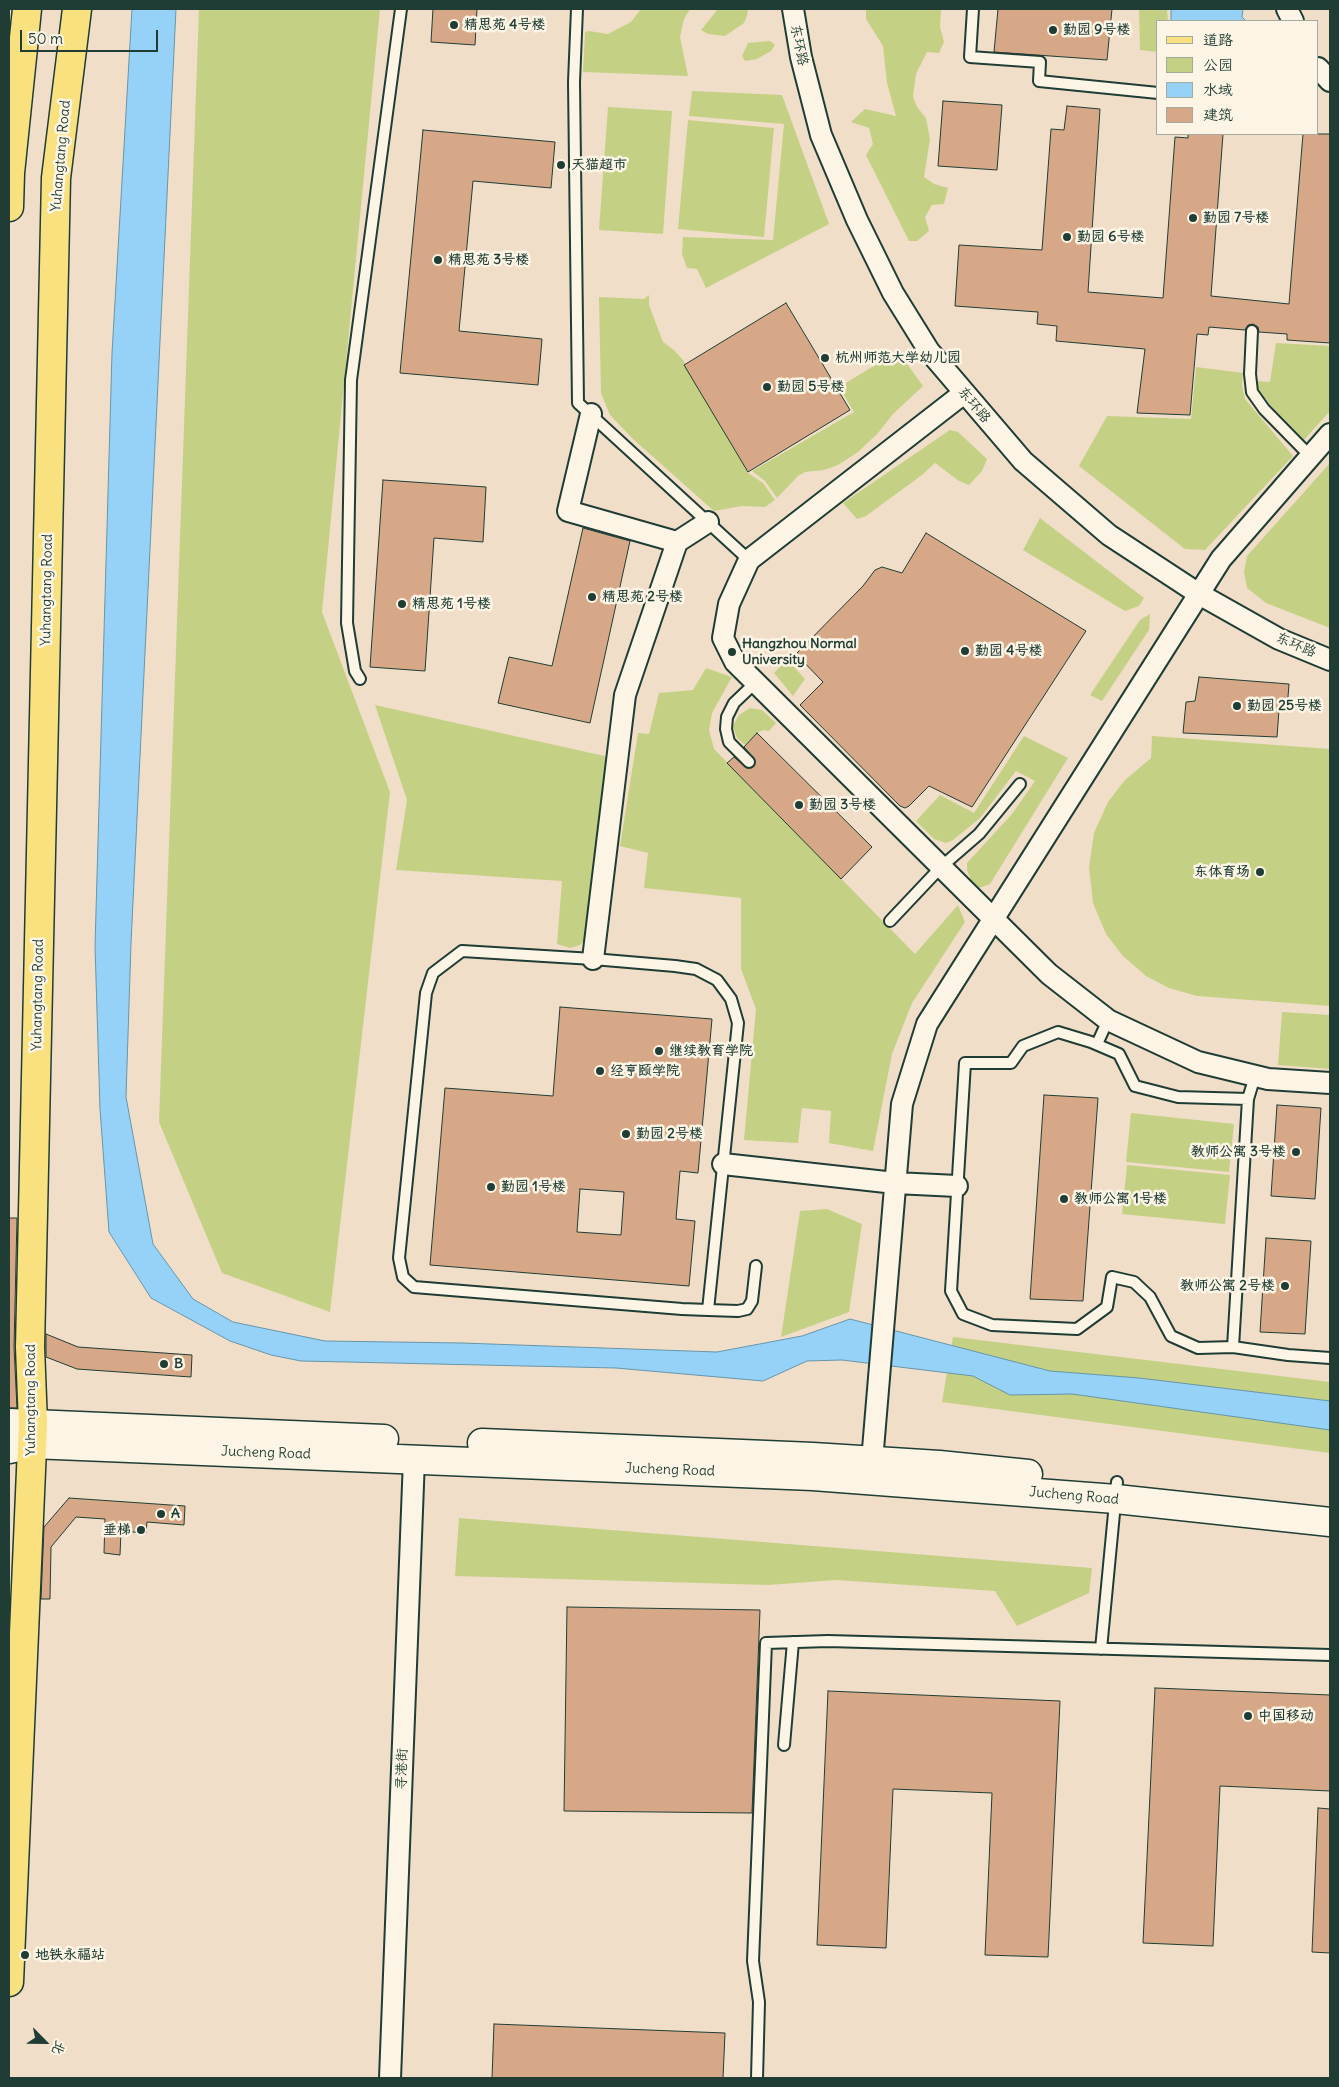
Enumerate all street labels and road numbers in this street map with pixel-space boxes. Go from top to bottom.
street label: 东环路 [787,23,811,67]
street label: Yuhangtang Road [48,100,74,212]
street label: 东环路 [954,384,994,426]
street label: Yuhangtang Road [38,534,56,646]
street label: 东环路 [1273,629,1319,661]
street label: Yuhangtang Road [29,939,47,1051]
street label: Yuhangtang Road [23,1344,39,1456]
street label: Jucheng Road [221,1443,311,1463]
street label: Jucheng Road [625,1460,715,1480]
street label: Jucheng Road [1028,1484,1120,1508]
street label: 寻港街 [393,1748,411,1790]

